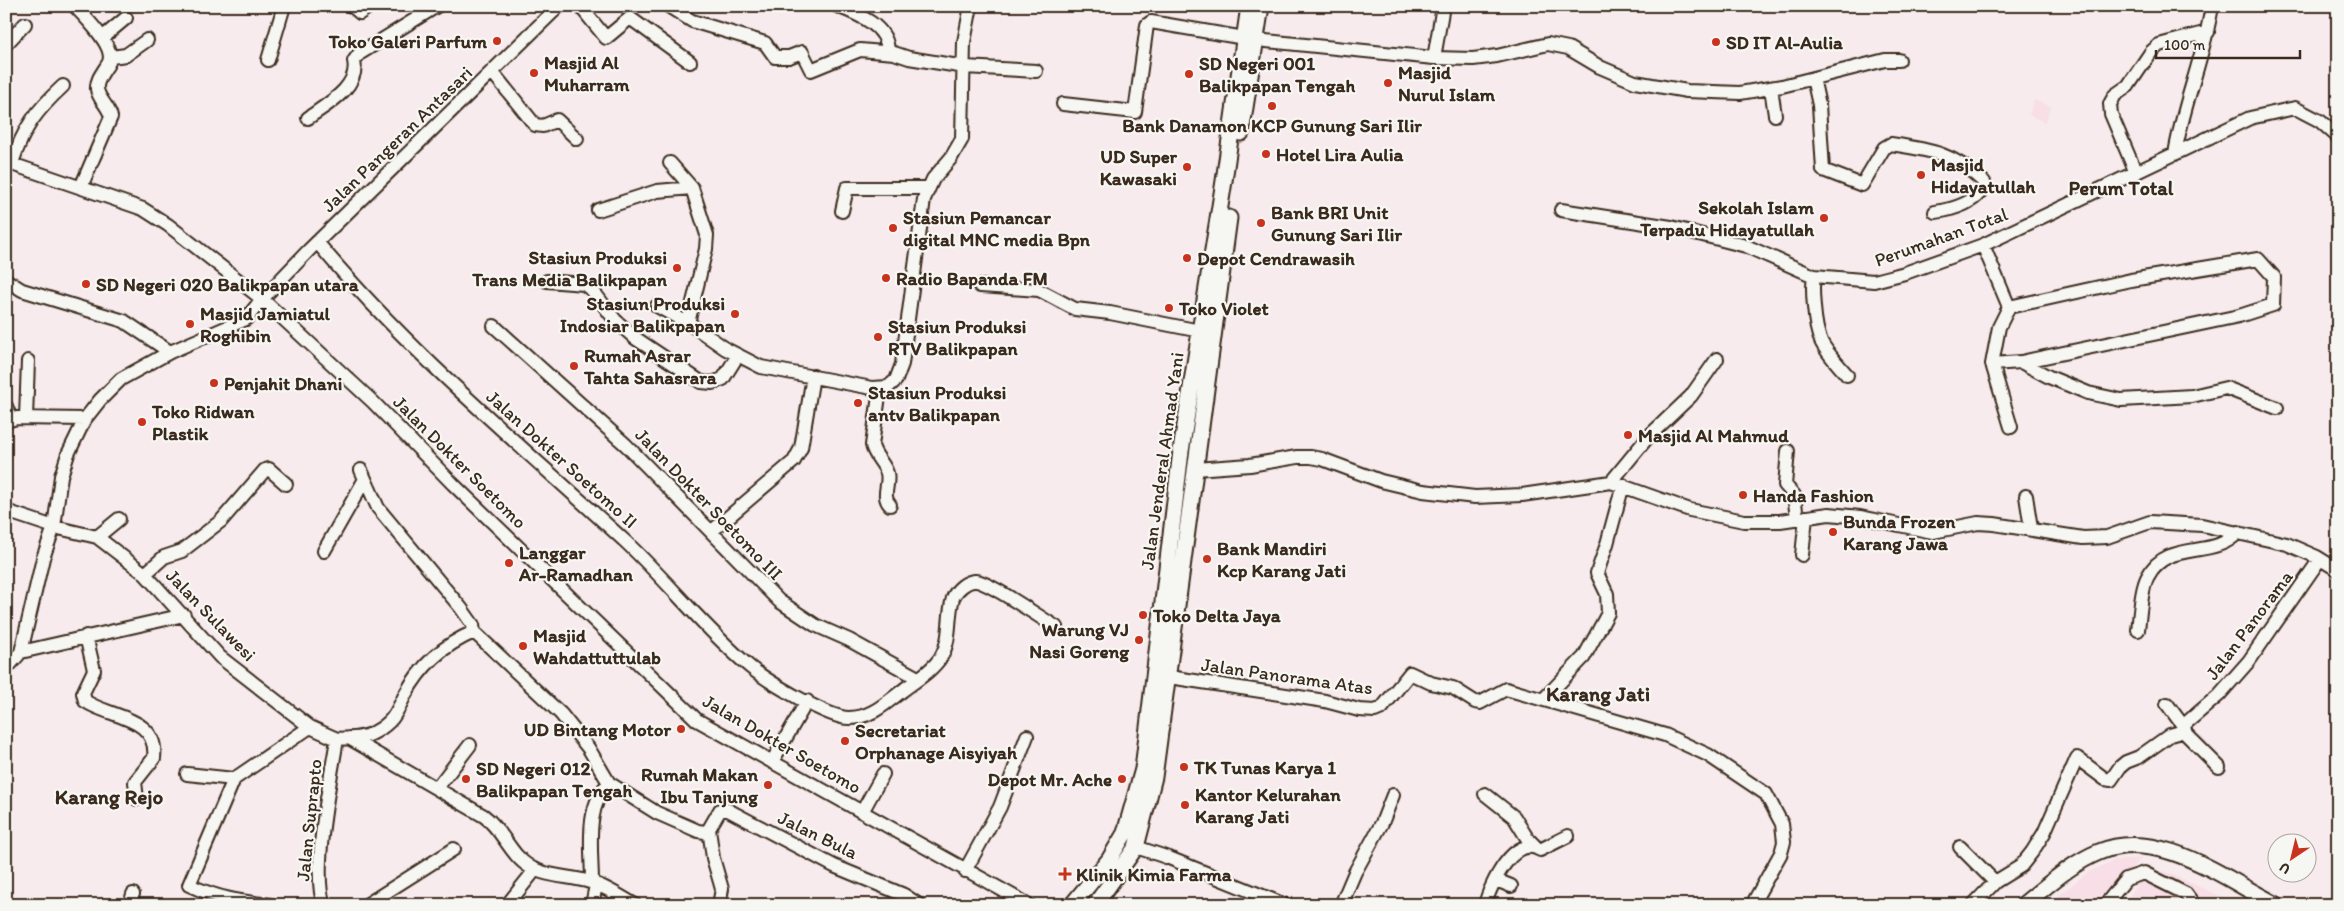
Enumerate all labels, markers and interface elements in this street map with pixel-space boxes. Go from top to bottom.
scale bar [2156,28,2300,60]
place label: Toko Galeri Parfum [328,30,487,53]
place label: SD IT Al-Aulia [1726,31,1843,54]
marker: Toko Galeri Parfum [491,35,503,47]
marker: SD IT Al-Aulia [1710,36,1722,48]
text: 100 m [2164,36,2206,54]
place label: Masjid Al Muharram [544,51,630,96]
place label: SD Negeri 001 Balikpapan Tengah [1199,52,1355,97]
street label: Jalan Pangeran Antasari [317,61,477,217]
place label: Masjid Nurul Islam [1398,61,1496,106]
marker: Masjid Al Muharram [528,67,540,79]
marker: SD Negeri 001 Balikpapan Tengah [1183,68,1195,80]
marker: Masjid Nurul Islam [1382,77,1394,89]
marker: Bank Danamon KCP Gunung Sari Ilir [1266,100,1278,112]
place label: Bank Danamon KCP Gunung Sari Ilir [1122,114,1422,137]
place label: Hotel Lira Aulia [1276,143,1404,166]
place label: UD Super Kawasaki [1100,145,1178,190]
marker: Hotel Lira Aulia [1260,148,1272,160]
place label: Masjid Hidayatullah [1931,153,2036,198]
marker: UD Super Kawasaki [1181,161,1193,173]
marker: Masjid Hidayatullah [1915,169,1927,181]
district label: Perum Total [2069,176,2174,200]
place label: Sekolah Islam Terpadu Hidayatullah [1639,196,1815,241]
place label: Bank BRI Unit Gunung Sari Ilir [1271,201,1402,246]
street label: Perumahan Total [1871,202,2011,272]
place label: Stasiun Pemancar digital MNC media Bpn [903,206,1091,251]
marker: Sekolah Islam Terpadu Hidayatullah [1818,212,1830,224]
marker: Bank BRI Unit Gunung Sari Ilir [1255,217,1267,229]
marker: Stasiun Pemancar digital MNC media Bpn [887,222,899,234]
place label: Stasiun Produksi Trans Media Balikpapan [471,246,667,291]
place label: Depot Cendrawasih [1197,247,1355,270]
marker: Depot Cendrawasih [1181,252,1193,264]
marker: Stasiun Produksi Trans Media Balikpapan [671,262,683,274]
place label: Radio Bapanda FM [896,267,1048,290]
marker: Radio Bapanda FM [880,272,892,284]
place label: SD Negeri 020 Balikpapan utara [96,273,360,296]
marker: SD Negeri 020 Balikpapan utara [80,278,92,290]
place label: Stasiun Produksi Indosiar Balikpapan [560,292,725,337]
place label: Toko Violet [1178,297,1269,320]
place label: Masjid Jamiatul Roghibin [200,302,330,347]
marker: Toko Violet [1163,302,1175,314]
marker: Stasiun Produksi Indosiar Balikpapan [729,308,741,320]
place label: Stasiun Produksi RTV Balikpapan [888,315,1026,360]
marker: Masjid Jamiatul Roghibin [184,318,196,330]
marker: Stasiun Produksi RTV Balikpapan [872,331,884,343]
place label: Rumah Asrar Tahta Sahasrara [583,344,717,389]
street label: Jalan Jenderal Ahmad Yani [1135,351,1189,571]
marker: Rumah Asrar Tahta Sahasrara [568,360,580,372]
place label: Penjahit Dhani [224,372,342,395]
marker: Penjahit Dhani [208,377,220,389]
place label: Stasiun Produksi antv Balikpapan [868,381,1006,426]
street label: Jalan Dokter Soetomo II [482,385,642,533]
street label: Jalan Dokter Soetomo [389,391,531,533]
marker: Stasiun Produksi antv Balikpapan [852,397,864,409]
place label: Toko Ridwan Plastik [151,400,255,445]
marker: Toko Ridwan Plastik [136,416,148,428]
street label: Jalan Dokter Soetomo III [630,423,788,585]
place label: Masjid Al Mahmud [1638,424,1789,447]
marker: Masjid Al Mahmud [1622,429,1634,441]
place label: Handa Fashion [1753,484,1875,507]
marker: Handa Fashion [1737,489,1749,501]
place label: Bunda Frozen Karang Jawa [1843,510,1956,555]
marker: Bunda Frozen Karang Jawa [1827,526,1839,538]
place label: Bank Mandiri Kcp Karang Jati [1217,537,1346,582]
place label: Langgar Ar-Ramadhan [518,541,634,586]
marker: Bank Mandiri Kcp Karang Jati [1201,553,1213,565]
marker: Langgar Ar-Ramadhan [503,557,515,569]
street label: Jalan Sulawesi [161,564,261,666]
street label: Jalan Panorama [2200,566,2298,684]
place label: Toko Delta Jaya [1152,604,1281,627]
marker: Toko Delta Jaya [1137,609,1149,621]
place label: Warung VJ Nasi Goreng [1029,618,1130,663]
place label: Masjid Wahdattuttulab [533,624,661,669]
marker: Warung VJ Nasi Goreng [1133,634,1145,646]
marker: Masjid Wahdattuttulab [517,640,529,652]
street label: Jalan Panorama Atas [1200,653,1374,699]
district label: Karang Jati [1546,681,1650,707]
street label: Jalan Dokter Soetomo [699,689,865,799]
place label: UD Bintang Motor [524,718,671,741]
place label: Secretariat Orphanage Aisyiyah [855,719,1018,764]
marker: UD Bintang Motor [675,723,687,735]
marker: Secretariat Orphanage Aisyiyah [839,735,851,747]
place label: TK Tunas Karya 1 [1193,756,1336,779]
place label: SD Negeri 012 Balikpapan Tengah [476,757,632,802]
street label: Jalan Suprapto [291,758,327,882]
marker: TK Tunas Karya 1 [1178,761,1190,773]
place label: Rumah Makan Ibu Tanjung [641,763,758,808]
place label: Depot Mr. Ache [988,768,1112,791]
marker: SD Negeri 012 Balikpapan Tengah [460,773,472,785]
marker: Depot Mr. Ache [1116,773,1128,785]
marker: Rumah Makan Ibu Tanjung [762,779,774,791]
place label: Kantor Kelurahan Karang Jati [1195,783,1341,828]
district label: Karang Rejo [55,784,163,810]
marker: Kantor Kelurahan Karang Jati [1179,799,1191,811]
street label: Jalan Bula [774,806,862,864]
north arrow [2266,834,2316,884]
text: U [2276,859,2294,878]
place label: Klinik Kimia Farma [1076,863,1233,886]
marker: Klinik Kimia Farma [1058,867,1072,881]

